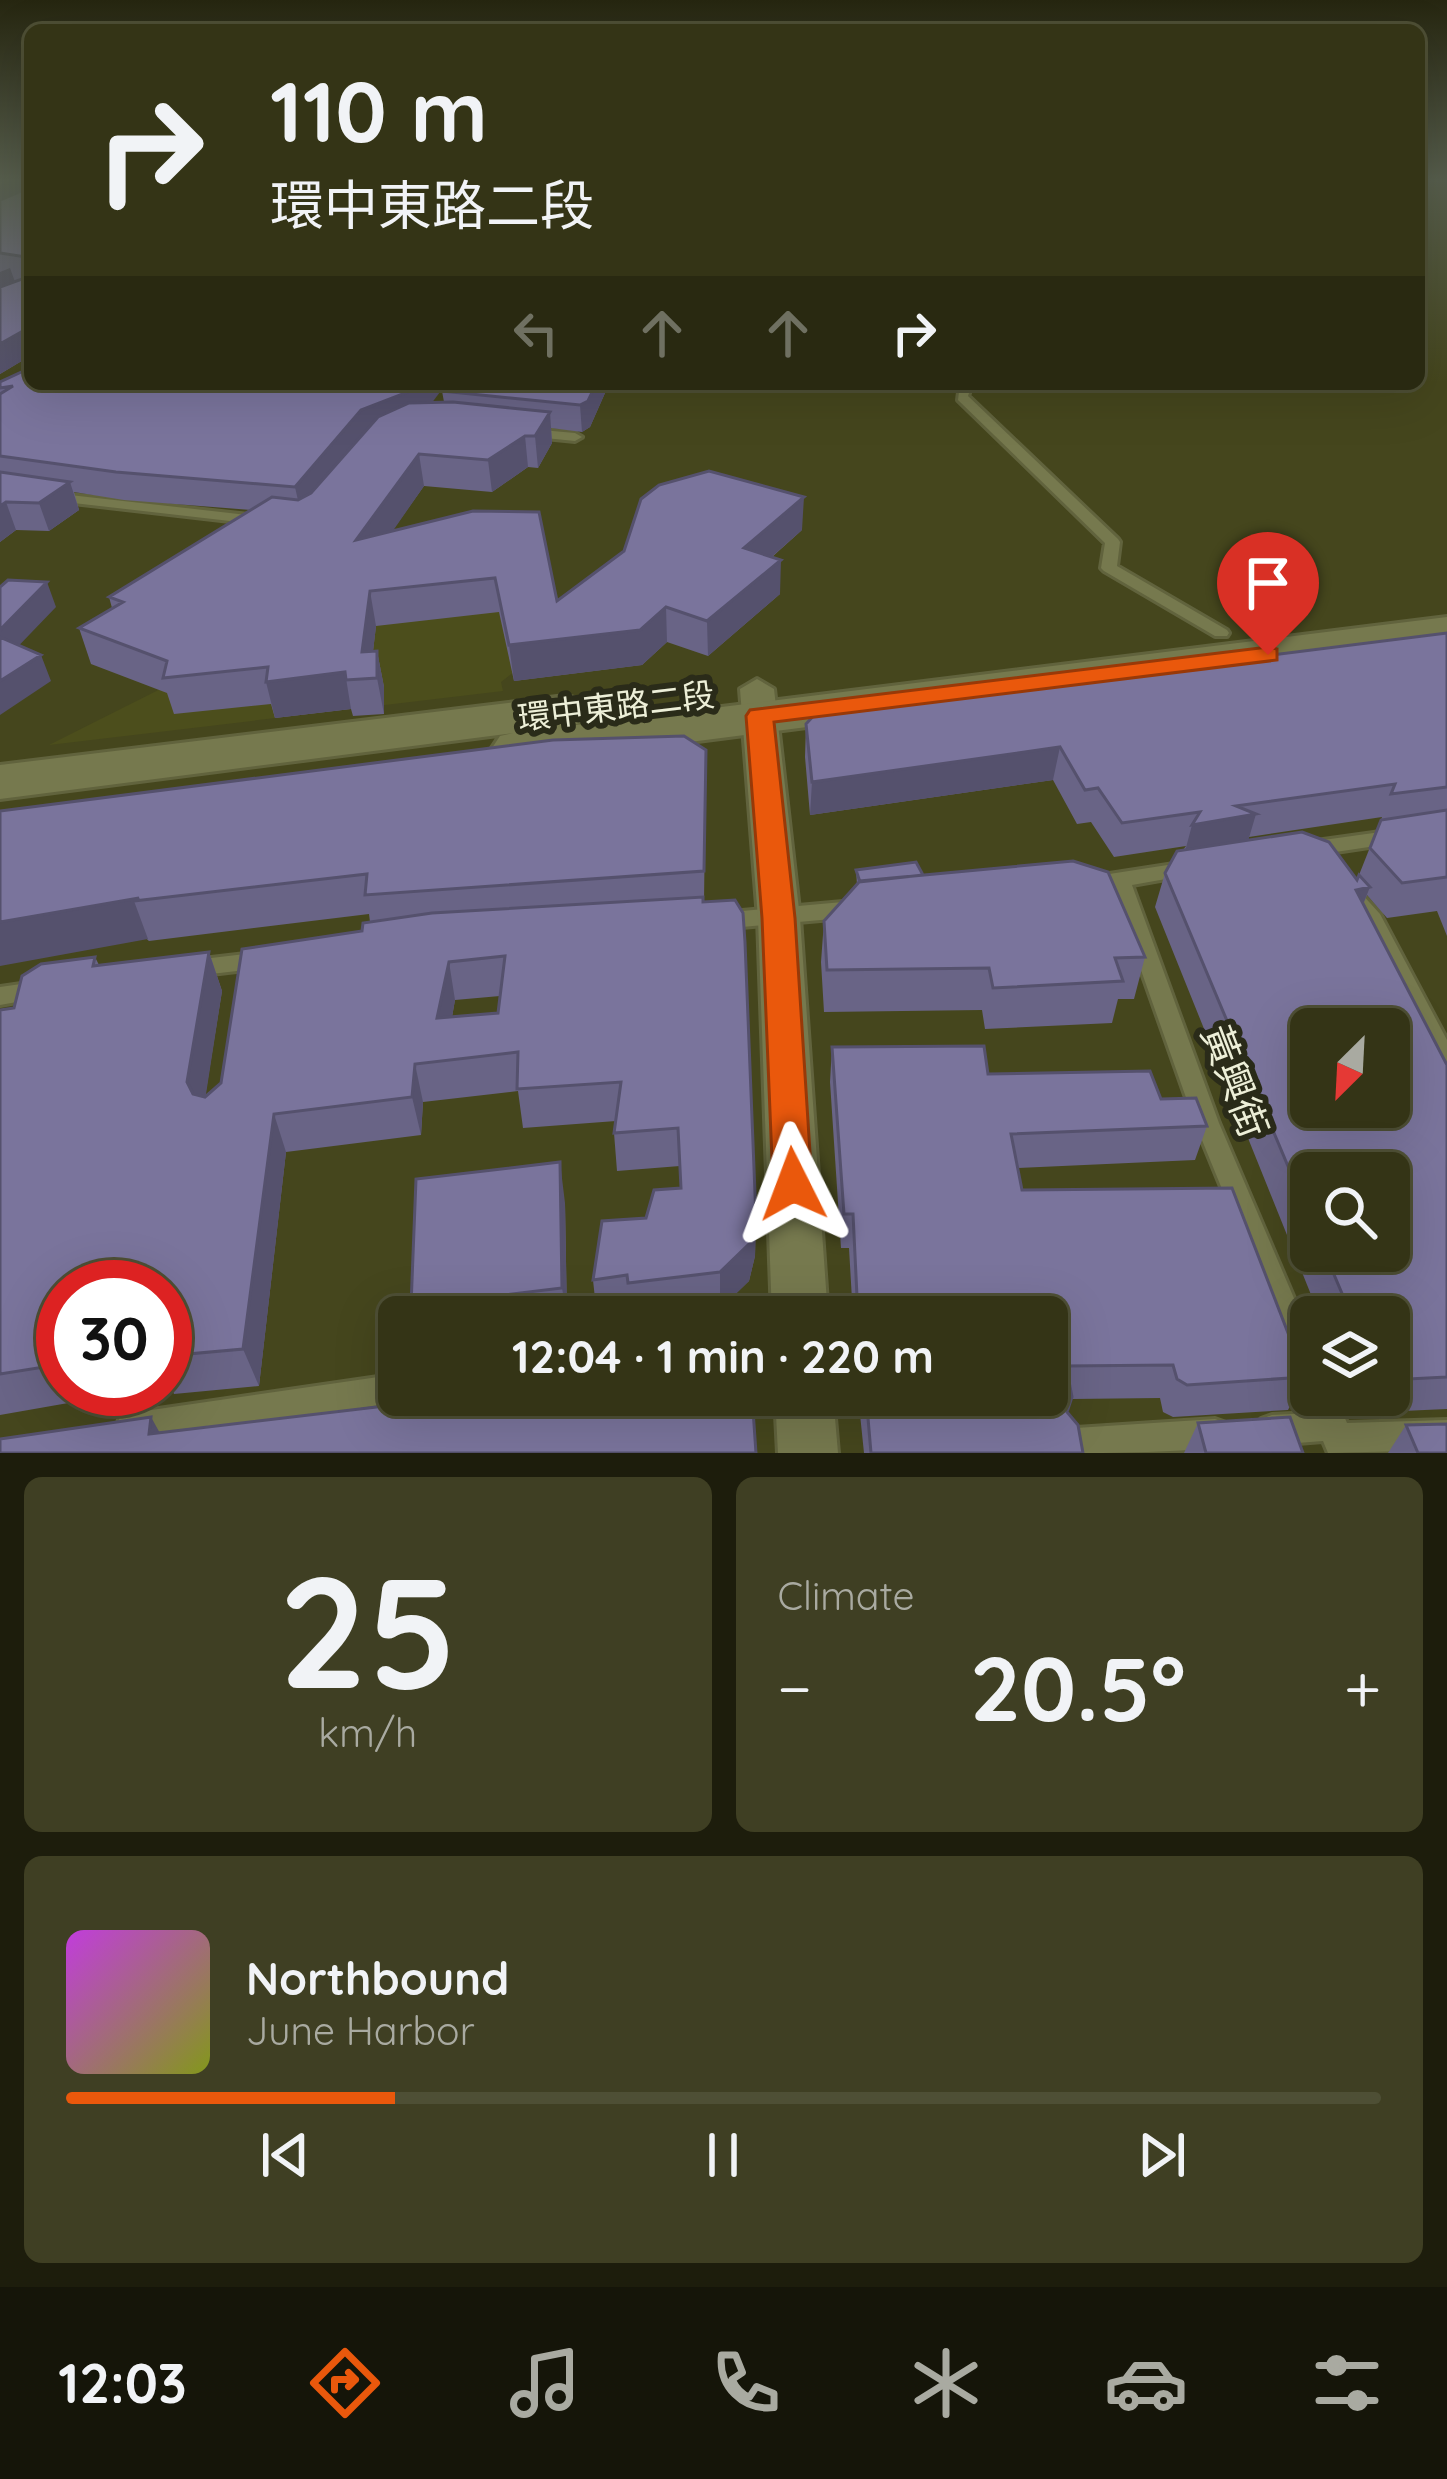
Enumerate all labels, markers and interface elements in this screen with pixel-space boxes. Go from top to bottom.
text: 110 m [270,58,488,163]
icon: right [72,72,228,228]
text: 環中東路二段 [270,171,594,239]
icon: left [503,300,569,366]
icon: ahead [629,300,695,366]
icon: ahead [755,300,821,366]
icon: right [881,300,947,366]
pin [1217,532,1319,655]
icon: arrive [1235,550,1301,616]
street label: 環中東路二段 [515,673,717,738]
north arrow [1290,1008,1410,1128]
map controls [1290,1008,1410,1416]
street label: 黃興街 [1192,1017,1279,1144]
position arrow [730,1121,856,1247]
button: search [1290,1152,1410,1272]
speed limit sign: 30 [36,1260,192,1416]
button: layers [1290,1296,1410,1416]
text: 12:04 · 1 min · 220 m [512,1328,934,1384]
text: 25 [278,1532,457,1727]
text: Climate [778,1571,915,1620]
text: 20.5° [970,1631,1186,1744]
text: − [778,1646,812,1729]
text: + [1344,1646,1381,1729]
text: km/h [318,1708,417,1757]
text: Northbound [246,1950,509,2006]
text: June Harbor [246,2006,475,2055]
icon: previous [252,2122,318,2188]
icon: pause [690,2122,756,2188]
icon: next [1129,2122,1195,2188]
icon: directions [303,2341,387,2425]
icon: music [503,2341,587,2425]
icon: phone [704,2341,788,2425]
icon: climate [904,2341,988,2425]
icon: car [1104,2341,1188,2425]
icon: filters [1305,2341,1389,2425]
text: 12:03 [58,2349,187,2417]

